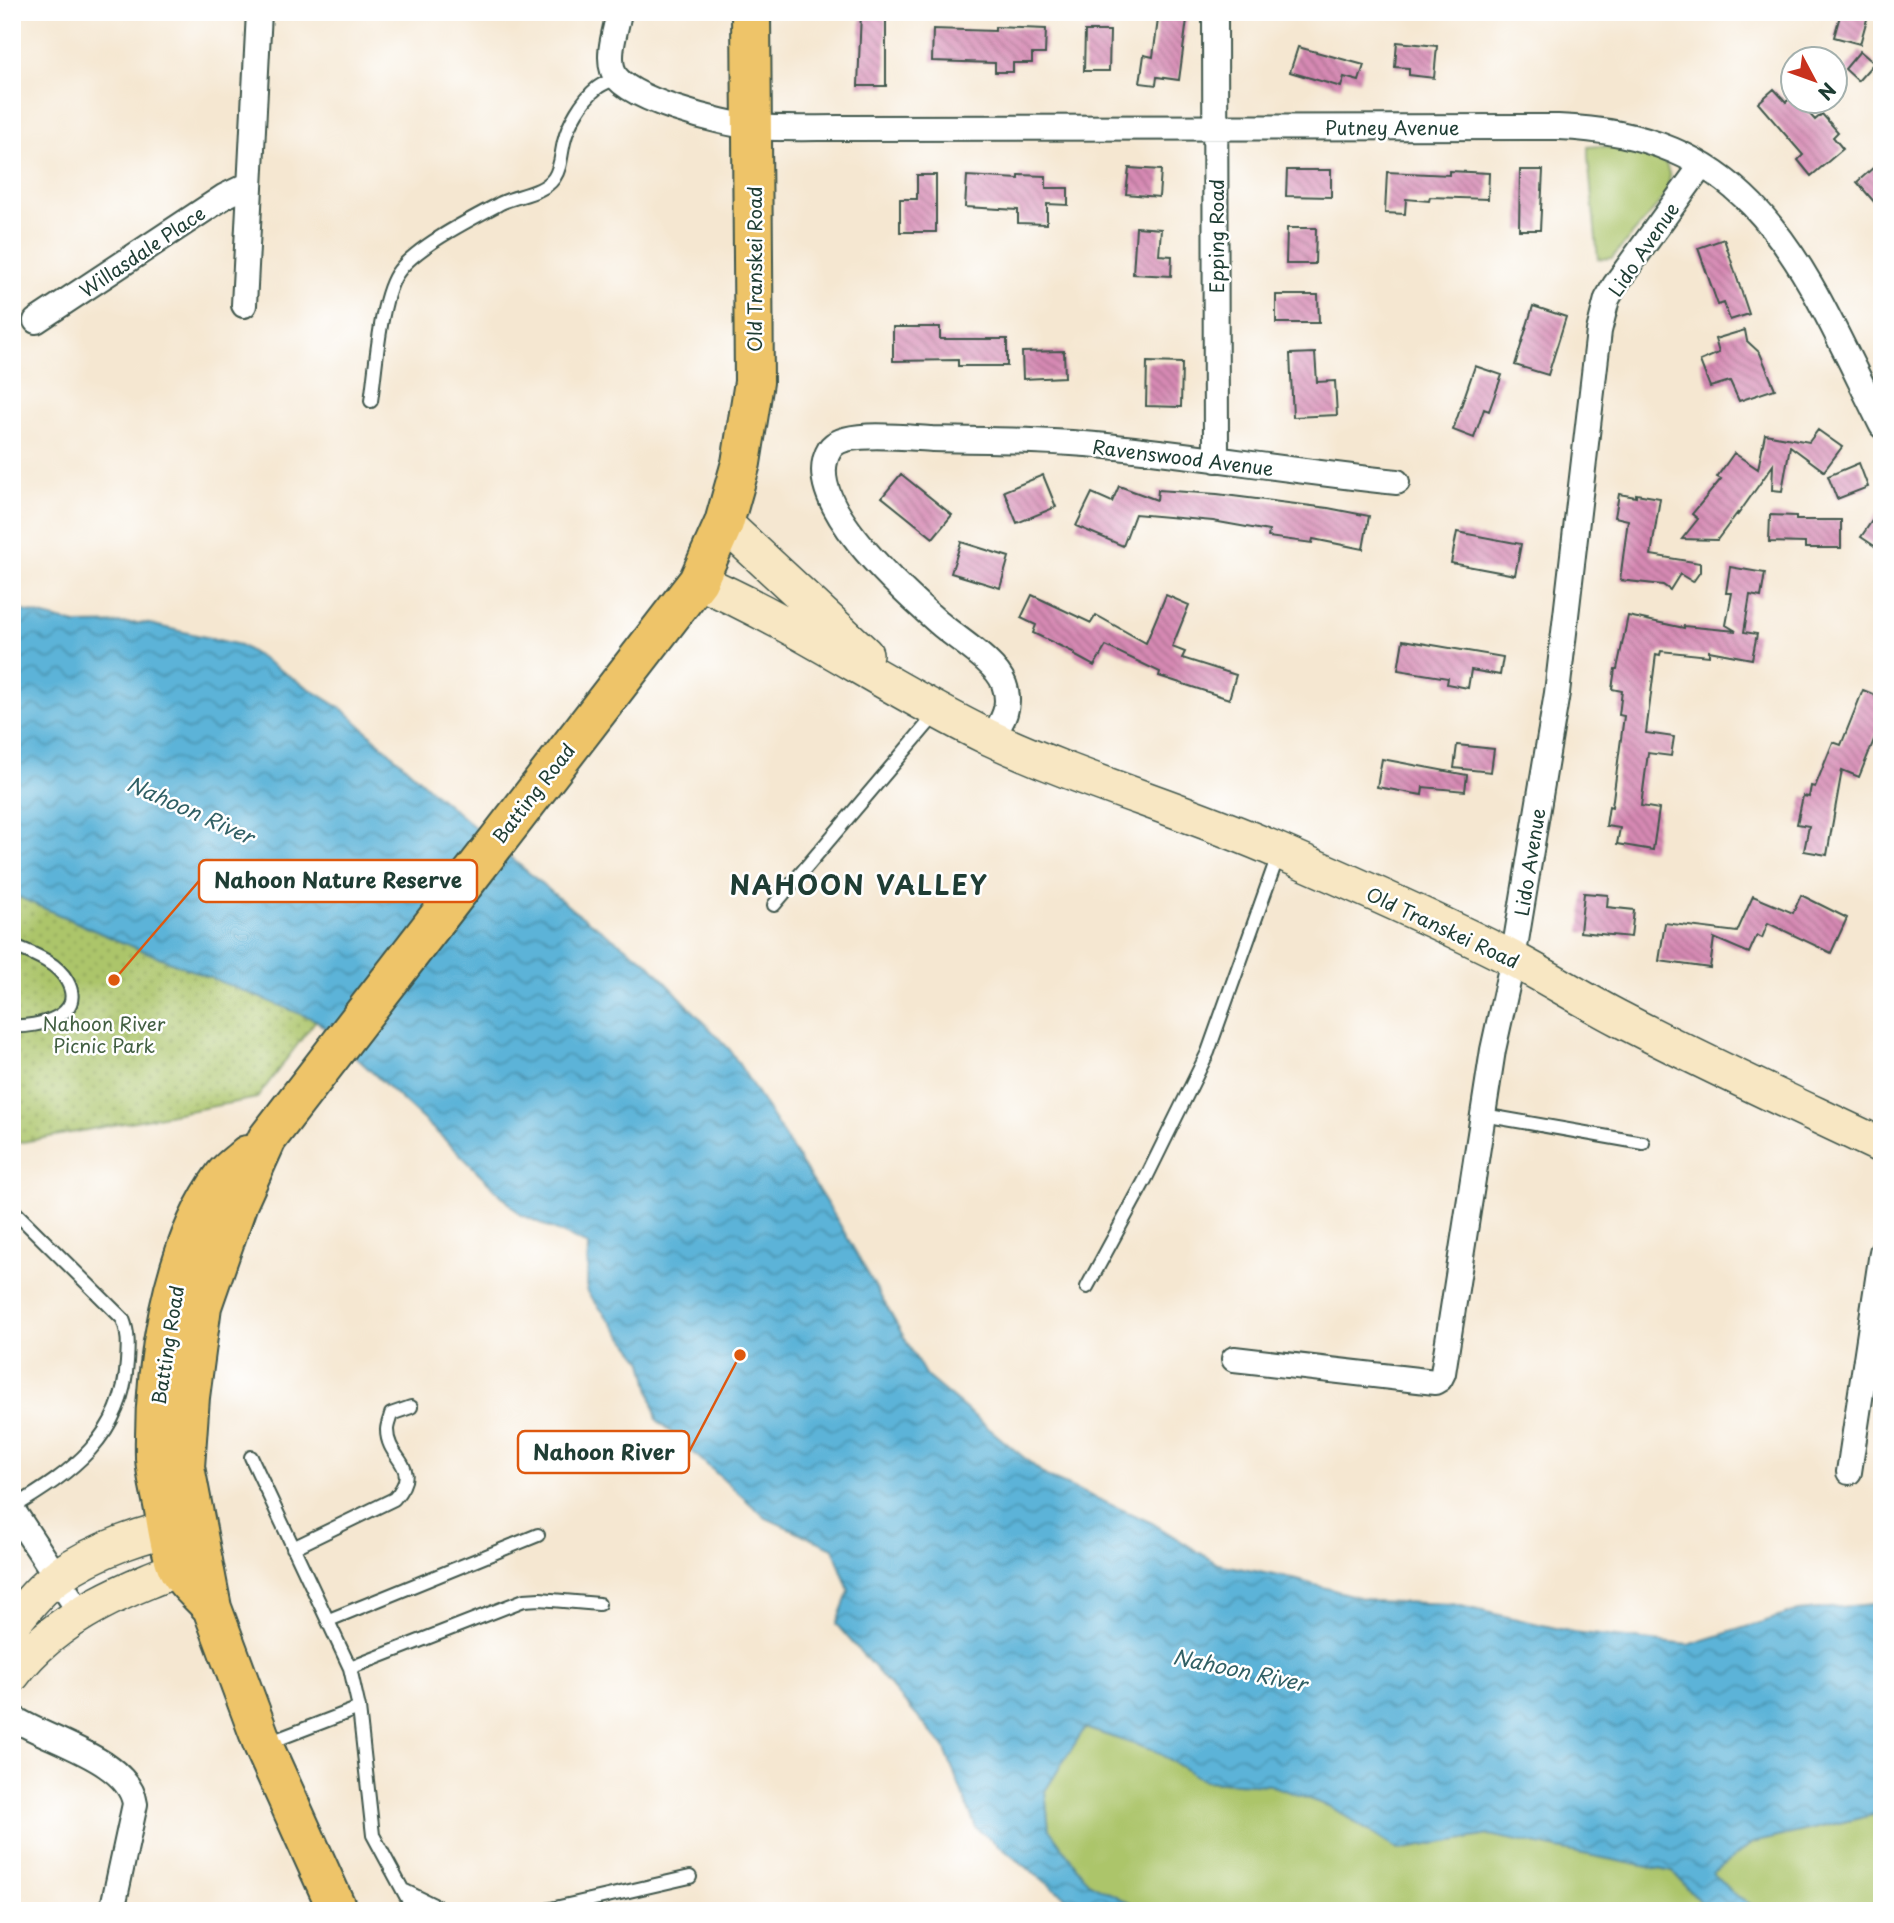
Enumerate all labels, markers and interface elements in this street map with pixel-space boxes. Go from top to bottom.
north arrow [1778,46,1848,116]
text: N [1812,77,1843,107]
street label: Putney Avenue [1325,113,1459,141]
street label: Epping Road [1202,179,1230,293]
street label: Old Transkei Road [740,186,768,352]
street label: Lido Avenue [1601,196,1685,302]
street label: Willasdale Place [74,199,210,303]
street label: Ravenswood Avenue [1091,432,1275,482]
street label: Batting Road [485,737,581,849]
water label: Nahoon River [122,767,262,852]
street label: Lido Avenue [1507,806,1551,918]
callout: Nahoon Nature Reserve [199,860,477,902]
text: Nahoon Nature Reserve [214,863,462,895]
district label: NAHOON VALLEY [729,865,989,904]
street label: Old Transkei Road [1362,879,1524,975]
park label: Nahoon River Picnic Park [43,1009,166,1059]
street label: Batting Road [144,1283,190,1407]
callout: Nahoon River [518,1431,689,1473]
text: Nahoon River [533,1435,675,1467]
water label: Nahoon River [1170,1639,1312,1699]

